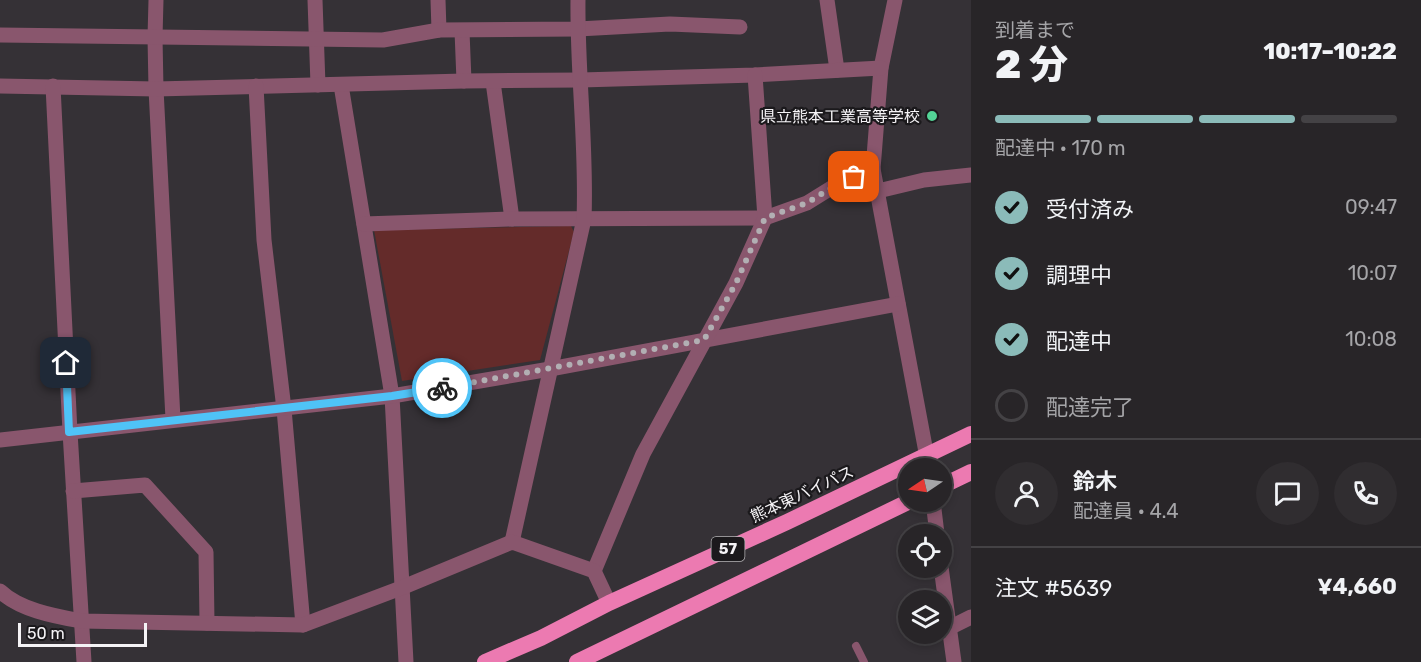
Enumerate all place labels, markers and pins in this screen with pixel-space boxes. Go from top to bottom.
place label: 県立熊本工業高等学校 [760,107,920,126]
marker: 県立熊本工業高等学校 [925,109,939,123]
pin [828,151,879,202]
pin [40,337,91,388]

